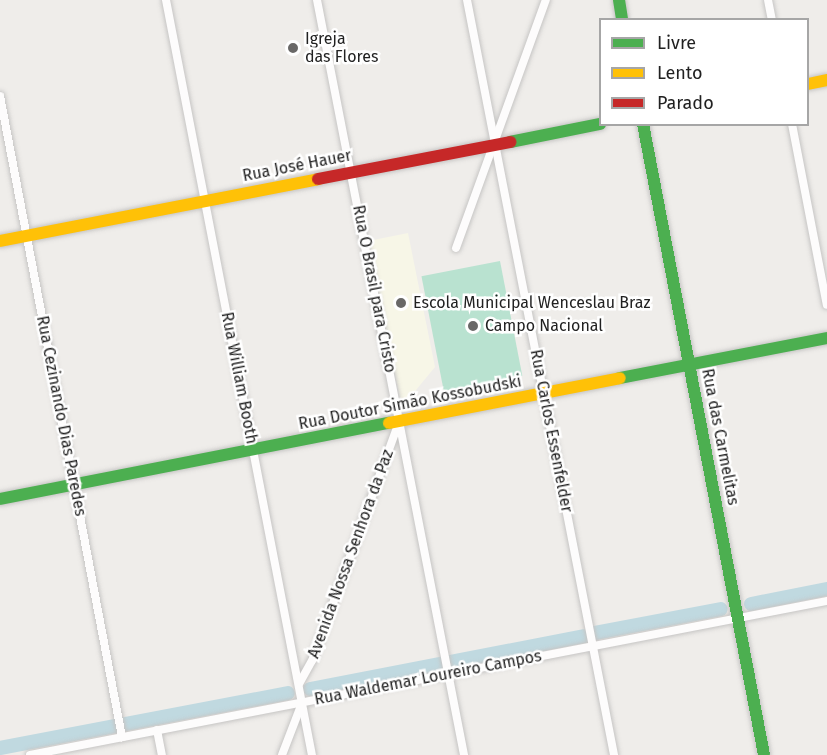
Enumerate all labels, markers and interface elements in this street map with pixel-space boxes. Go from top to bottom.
legend [599,18,809,126]
place label: Igreja das Flores [305,29,378,67]
text: Livre [657,32,696,54]
marker: Igreja das Flores [286,41,300,55]
text: Lento [657,62,703,84]
text: Parado [657,92,714,114]
street label: Rua José Hauer [241,146,353,186]
street label: Rua O Brasil para Cristo [348,204,400,374]
place label: Escola Municipal Wenceslau Braz [413,293,650,313]
marker: Escola Municipal Wenceslau Braz [394,296,408,310]
street label: Rua William Booth [217,311,261,445]
street label: Rua Cezinando Dias Paredes [32,314,90,518]
place label: Campo Nacional [485,316,603,336]
marker: Campo Nacional [466,319,480,333]
street label: Rua Carlos Essenfelder [526,348,576,514]
street label: Rua das Carmelitas [697,367,743,507]
street label: Rua Doutor Simão Kossobudski [297,372,523,434]
street label: Avenida Nossa Senhora da Paz [304,447,398,661]
street label: Rua Waldemar Loureiro Campos [313,647,543,709]

